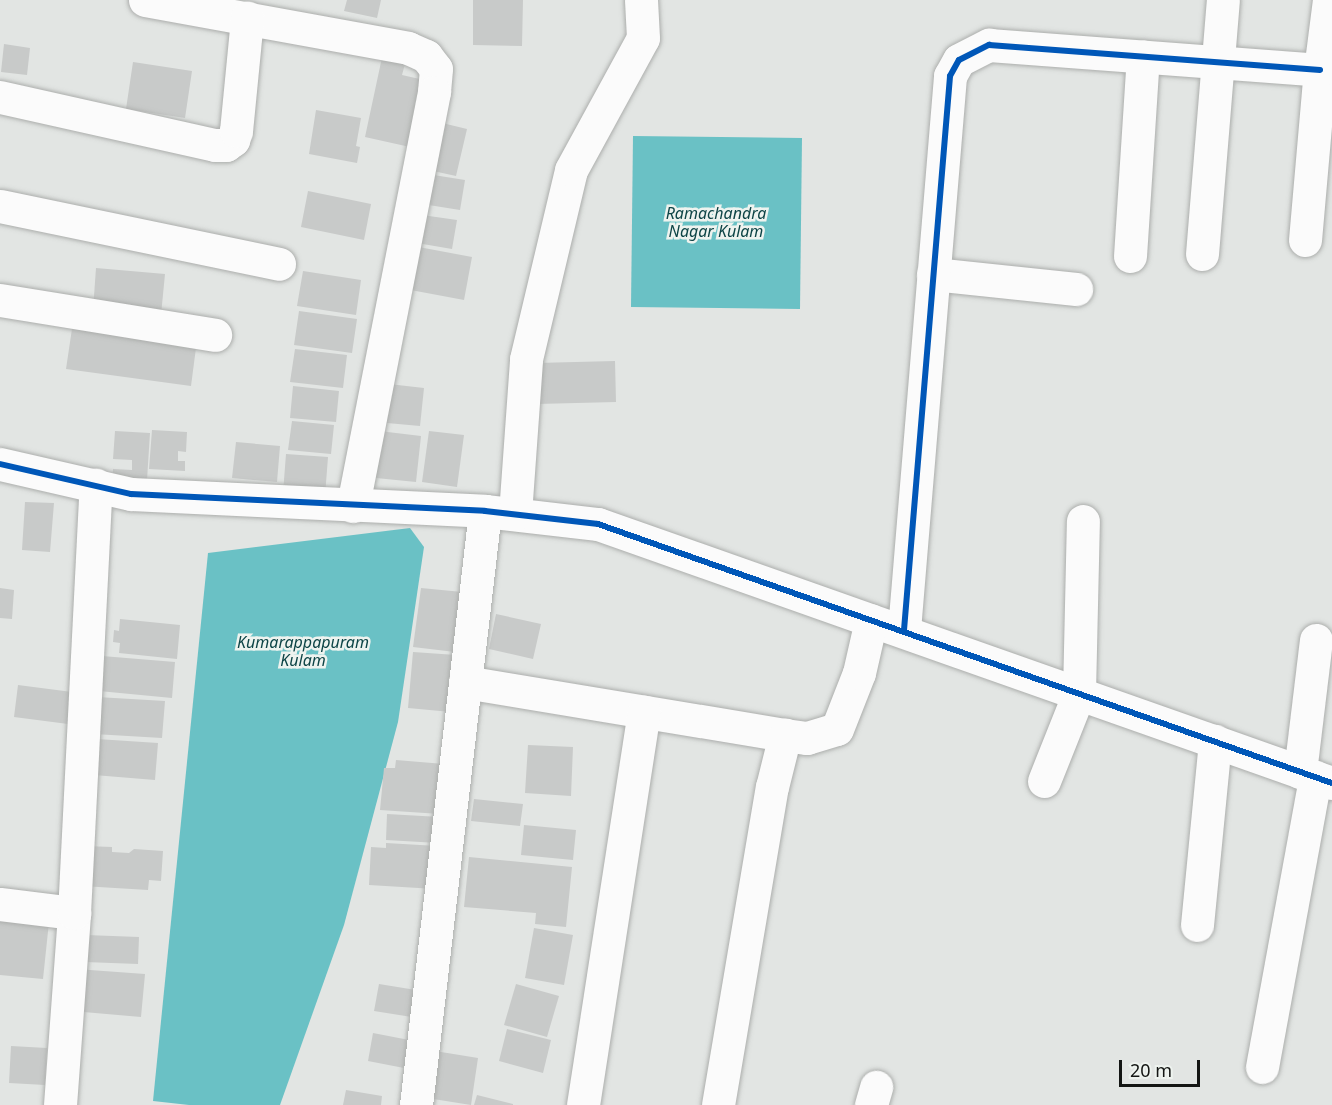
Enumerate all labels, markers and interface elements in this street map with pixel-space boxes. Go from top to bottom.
water label: Ramachandra Nagar Kulam [666,203,766,241]
water label: Kumarappapuram Kulam [237,632,369,670]
scale bar [1122,1048,1203,1086]
text: 20 m [1130,1058,1172,1082]

